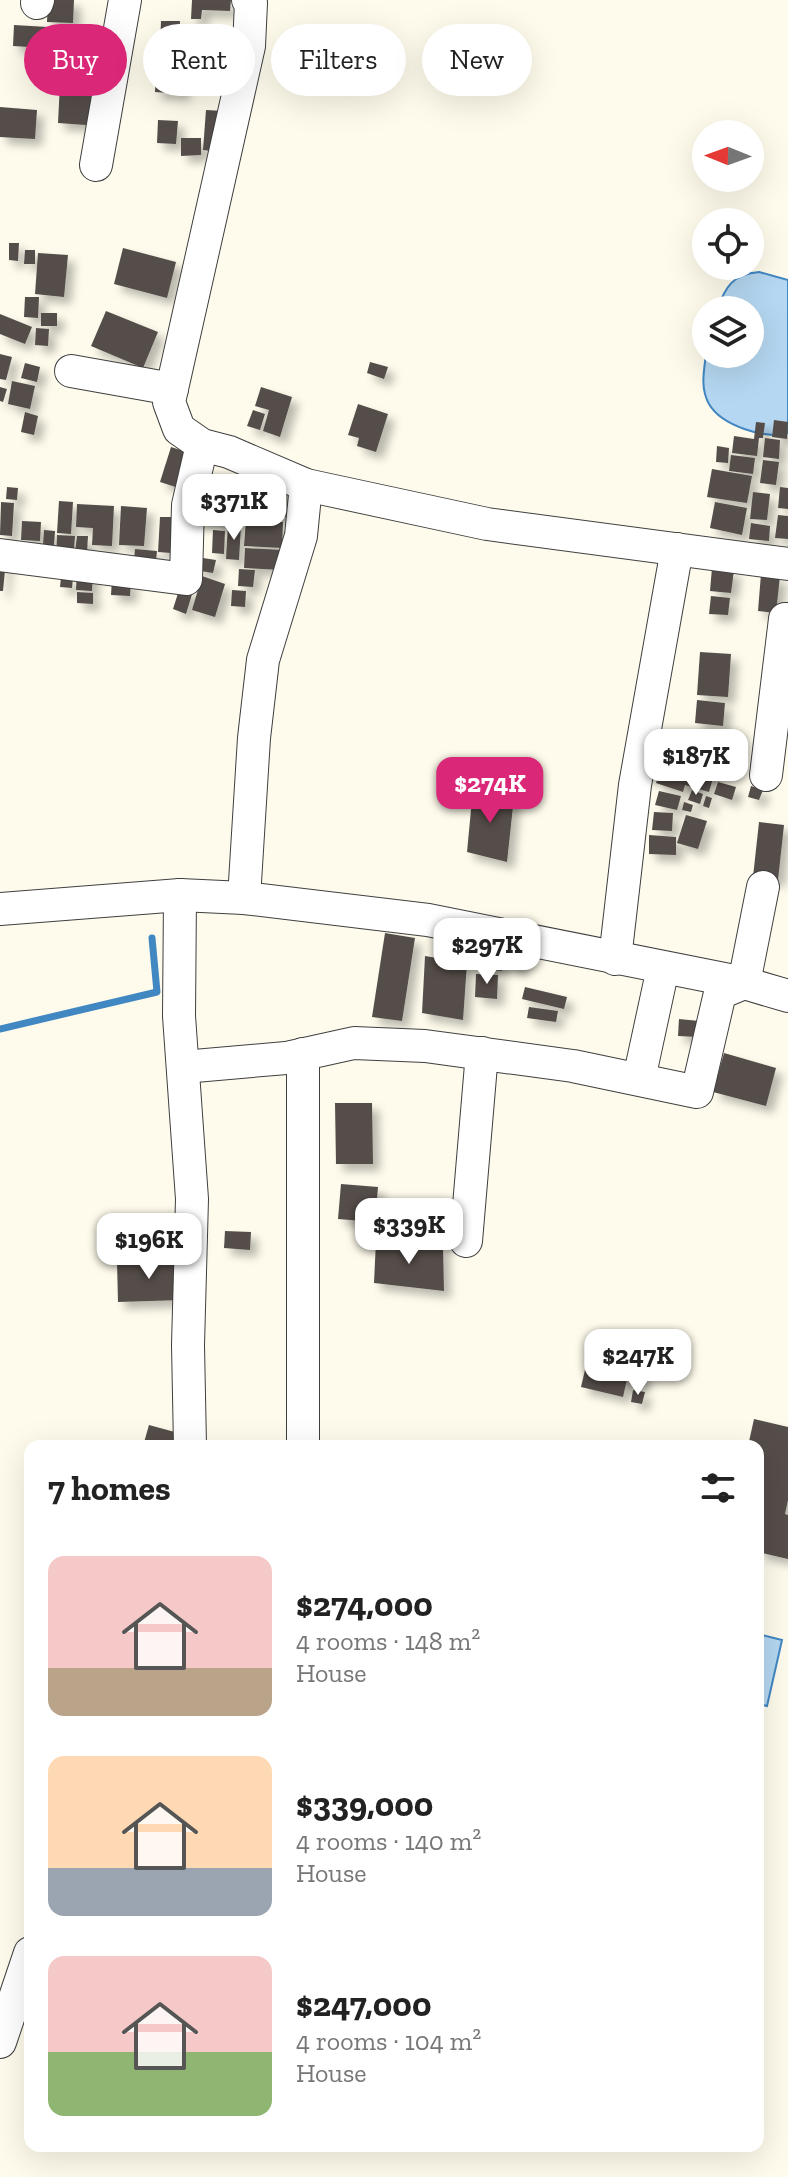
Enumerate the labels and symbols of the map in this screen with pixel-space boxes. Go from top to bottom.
north arrow [692,120,764,192]
pin: $371K [178,474,290,542]
pin: $187K [640,729,752,797]
pin: $274K [434,757,546,825]
pin: $297K [431,918,543,986]
pin: $339K [353,1198,465,1266]
pin: $196K [93,1213,205,1281]
pin: $247K [582,1329,694,1397]

